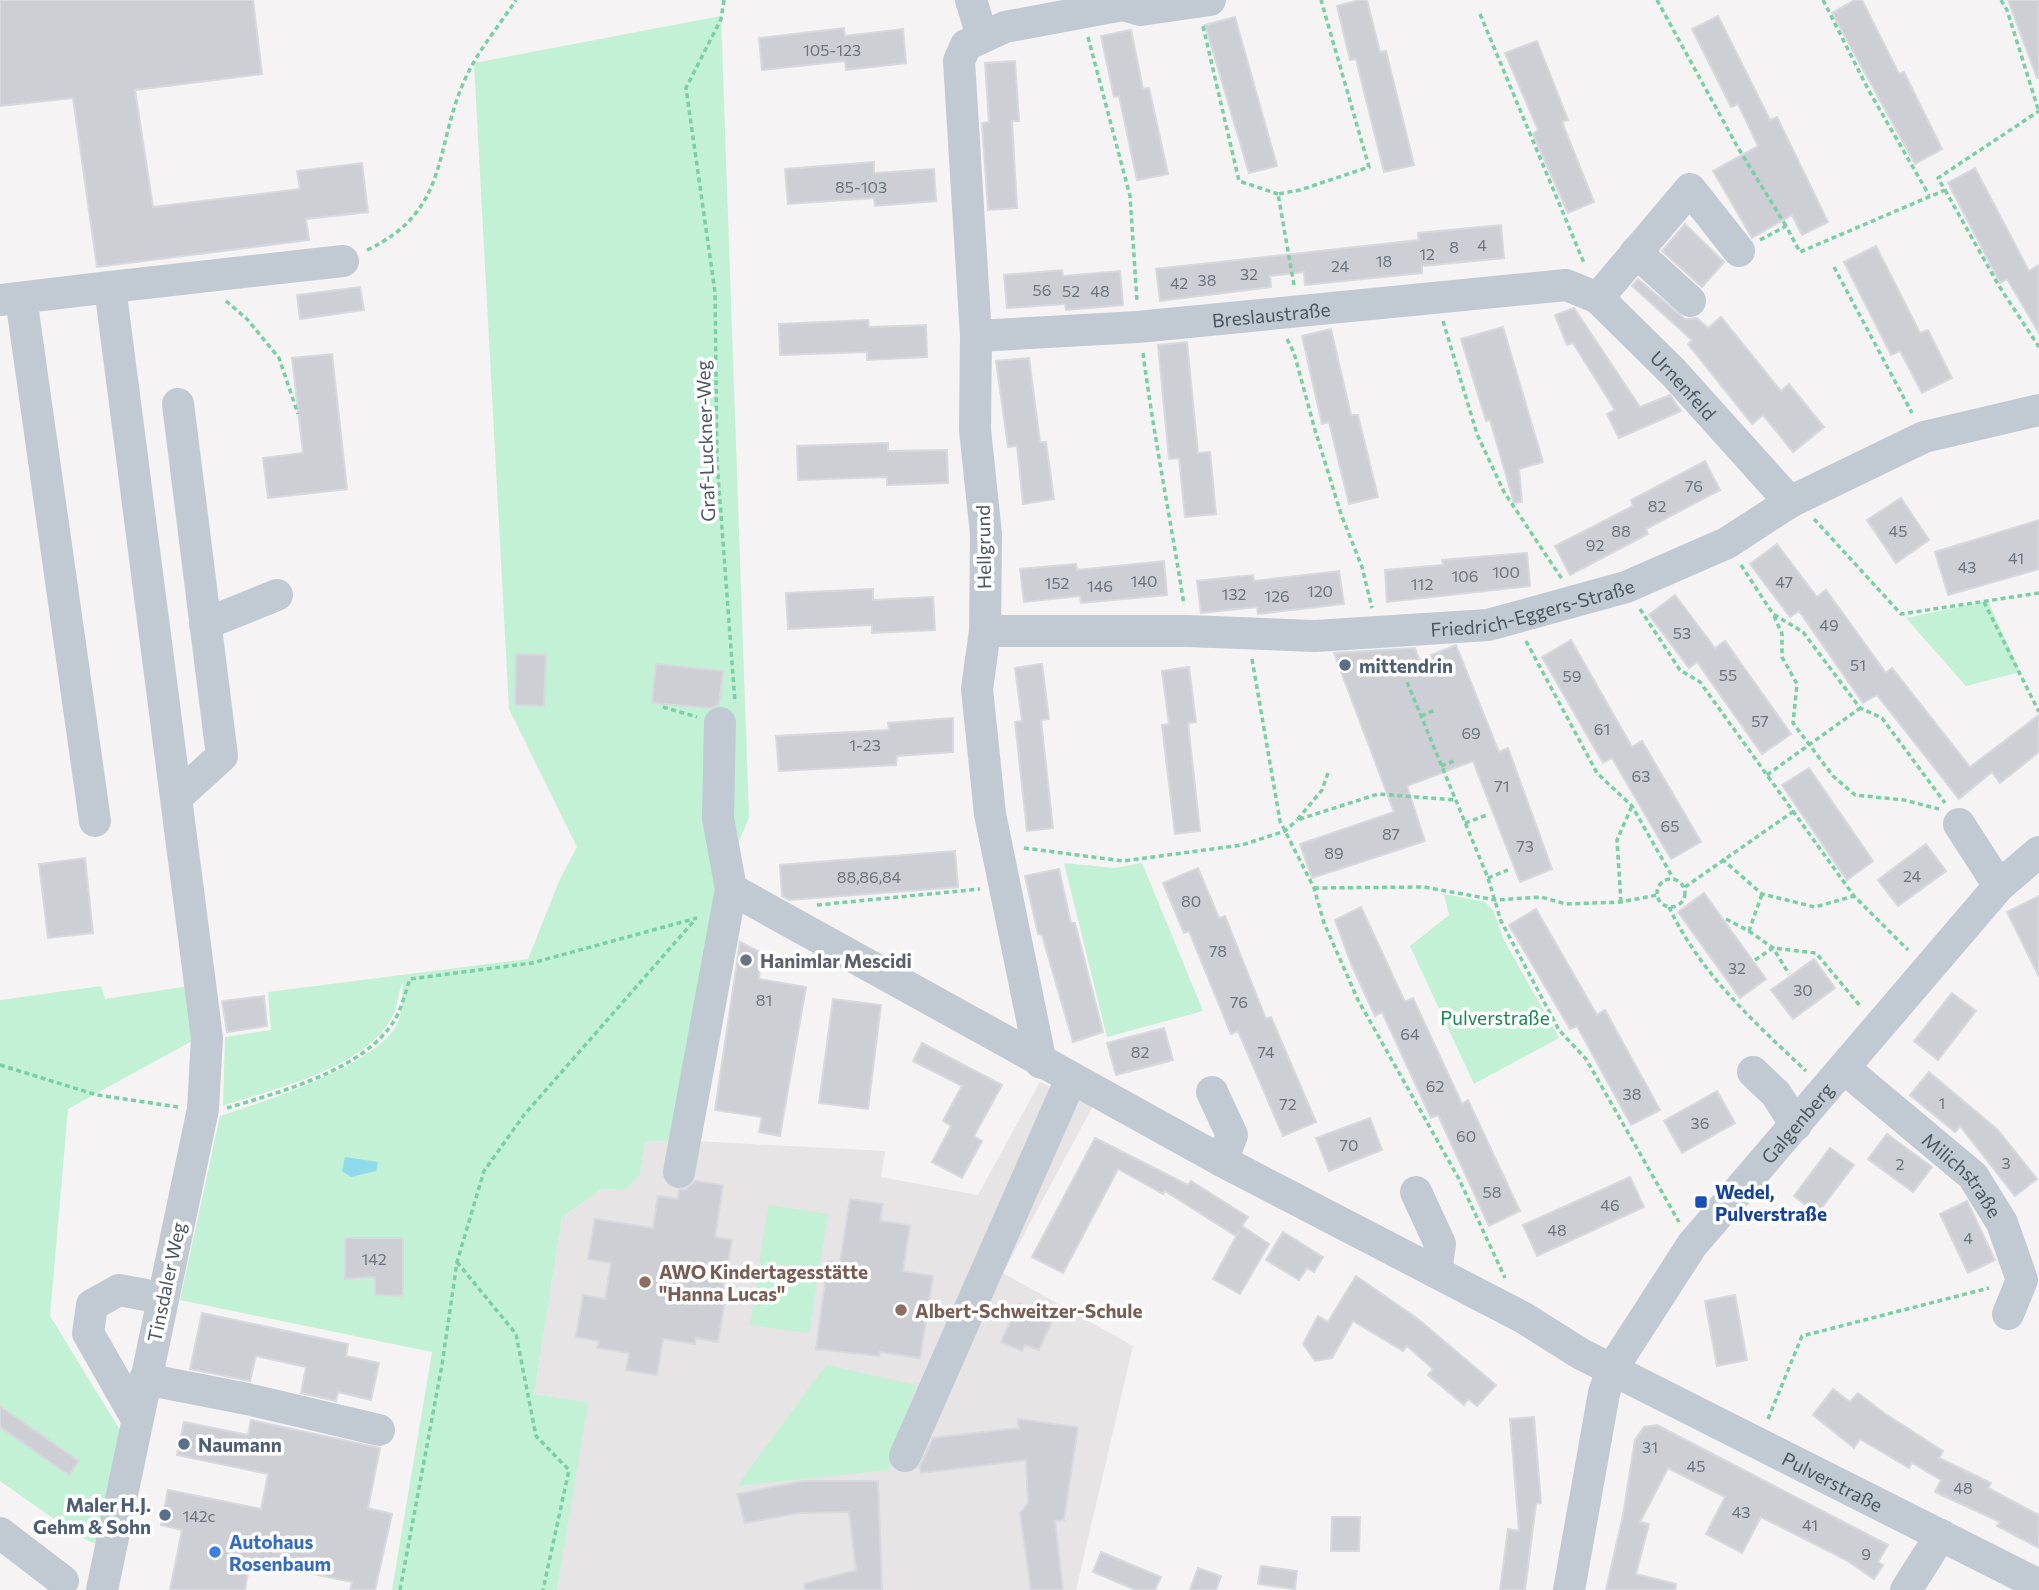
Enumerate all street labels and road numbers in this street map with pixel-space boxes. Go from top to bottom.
street label: Breslaustraße [1211,297,1331,331]
street label: Urnenfeld [1646,345,1722,424]
street label: Graf-Luckner-Weg [691,360,719,522]
street label: Hellgrund [971,505,995,589]
street label: Friedrich-Eggers-Straße [1430,573,1638,640]
street label: Galgenberg [1756,1078,1838,1168]
street label: Milichstraße [1918,1127,2007,1221]
street label: Tinsdaler Weg [142,1220,190,1344]
street label: Pulverstraße [1779,1446,1887,1516]

